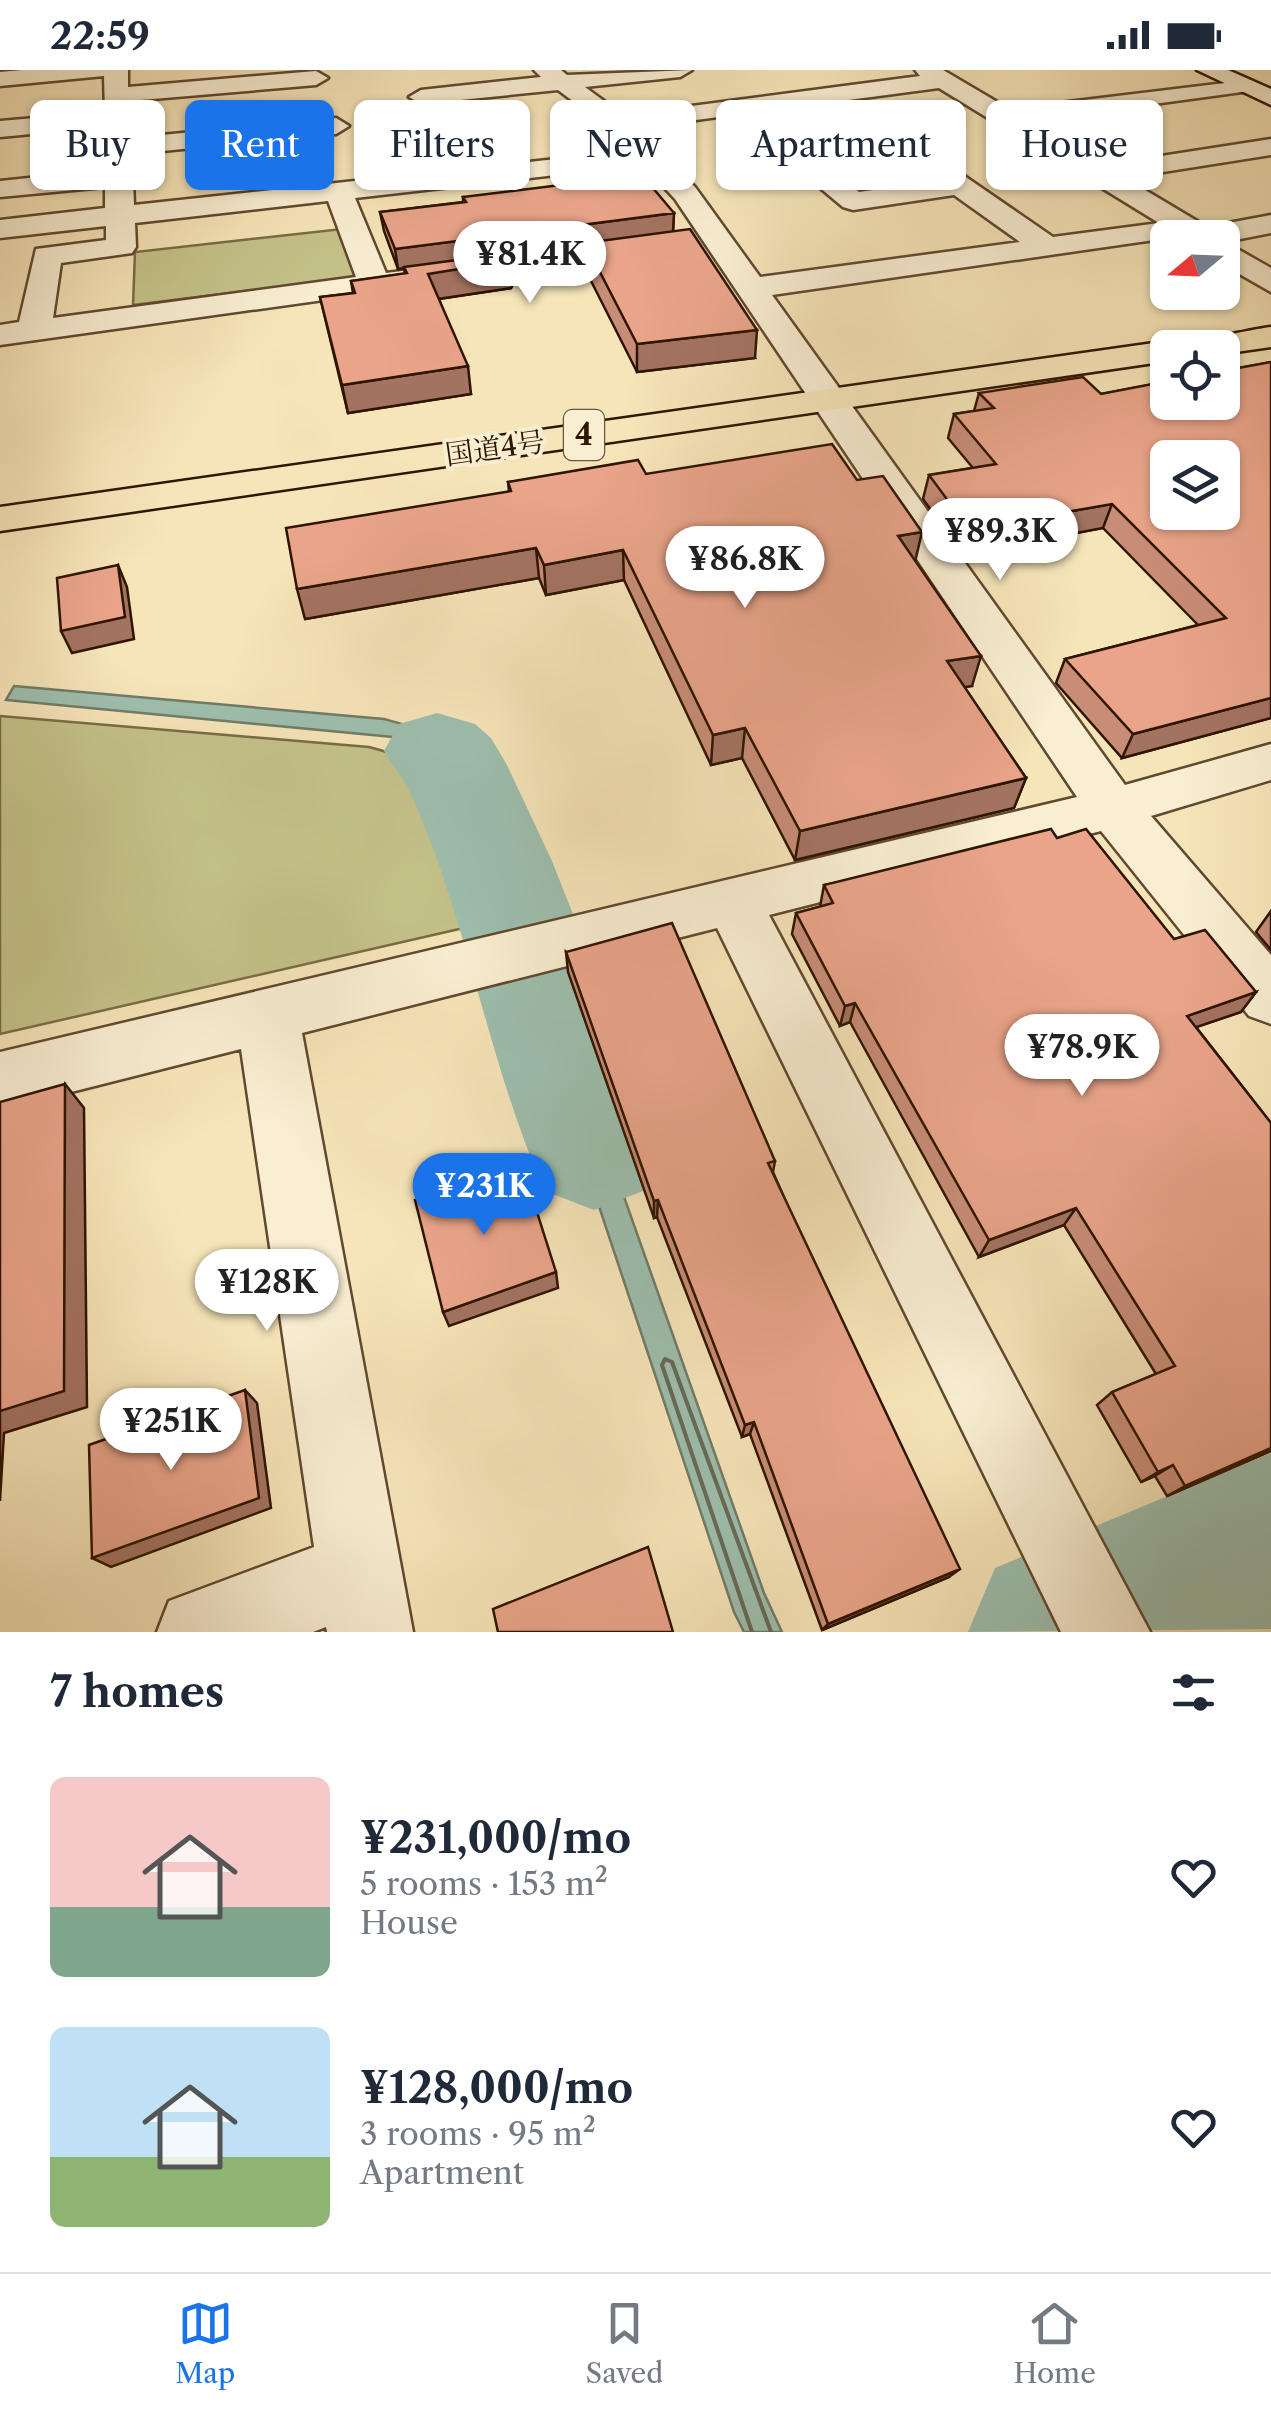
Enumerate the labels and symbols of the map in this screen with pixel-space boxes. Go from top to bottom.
north arrow [1150,220,1240,310]
pin: ¥81.4K [449,221,611,306]
road number: 4 [564,410,604,460]
street label: 国道4号 [443,424,547,472]
pin: ¥89.3K [919,498,1081,583]
pin: ¥86.8K [664,526,826,611]
pin: ¥78.9K [1001,1014,1163,1099]
pin: ¥231K [414,1153,554,1238]
pin: ¥128K [197,1249,337,1334]
pin: ¥251K [101,1388,241,1473]

